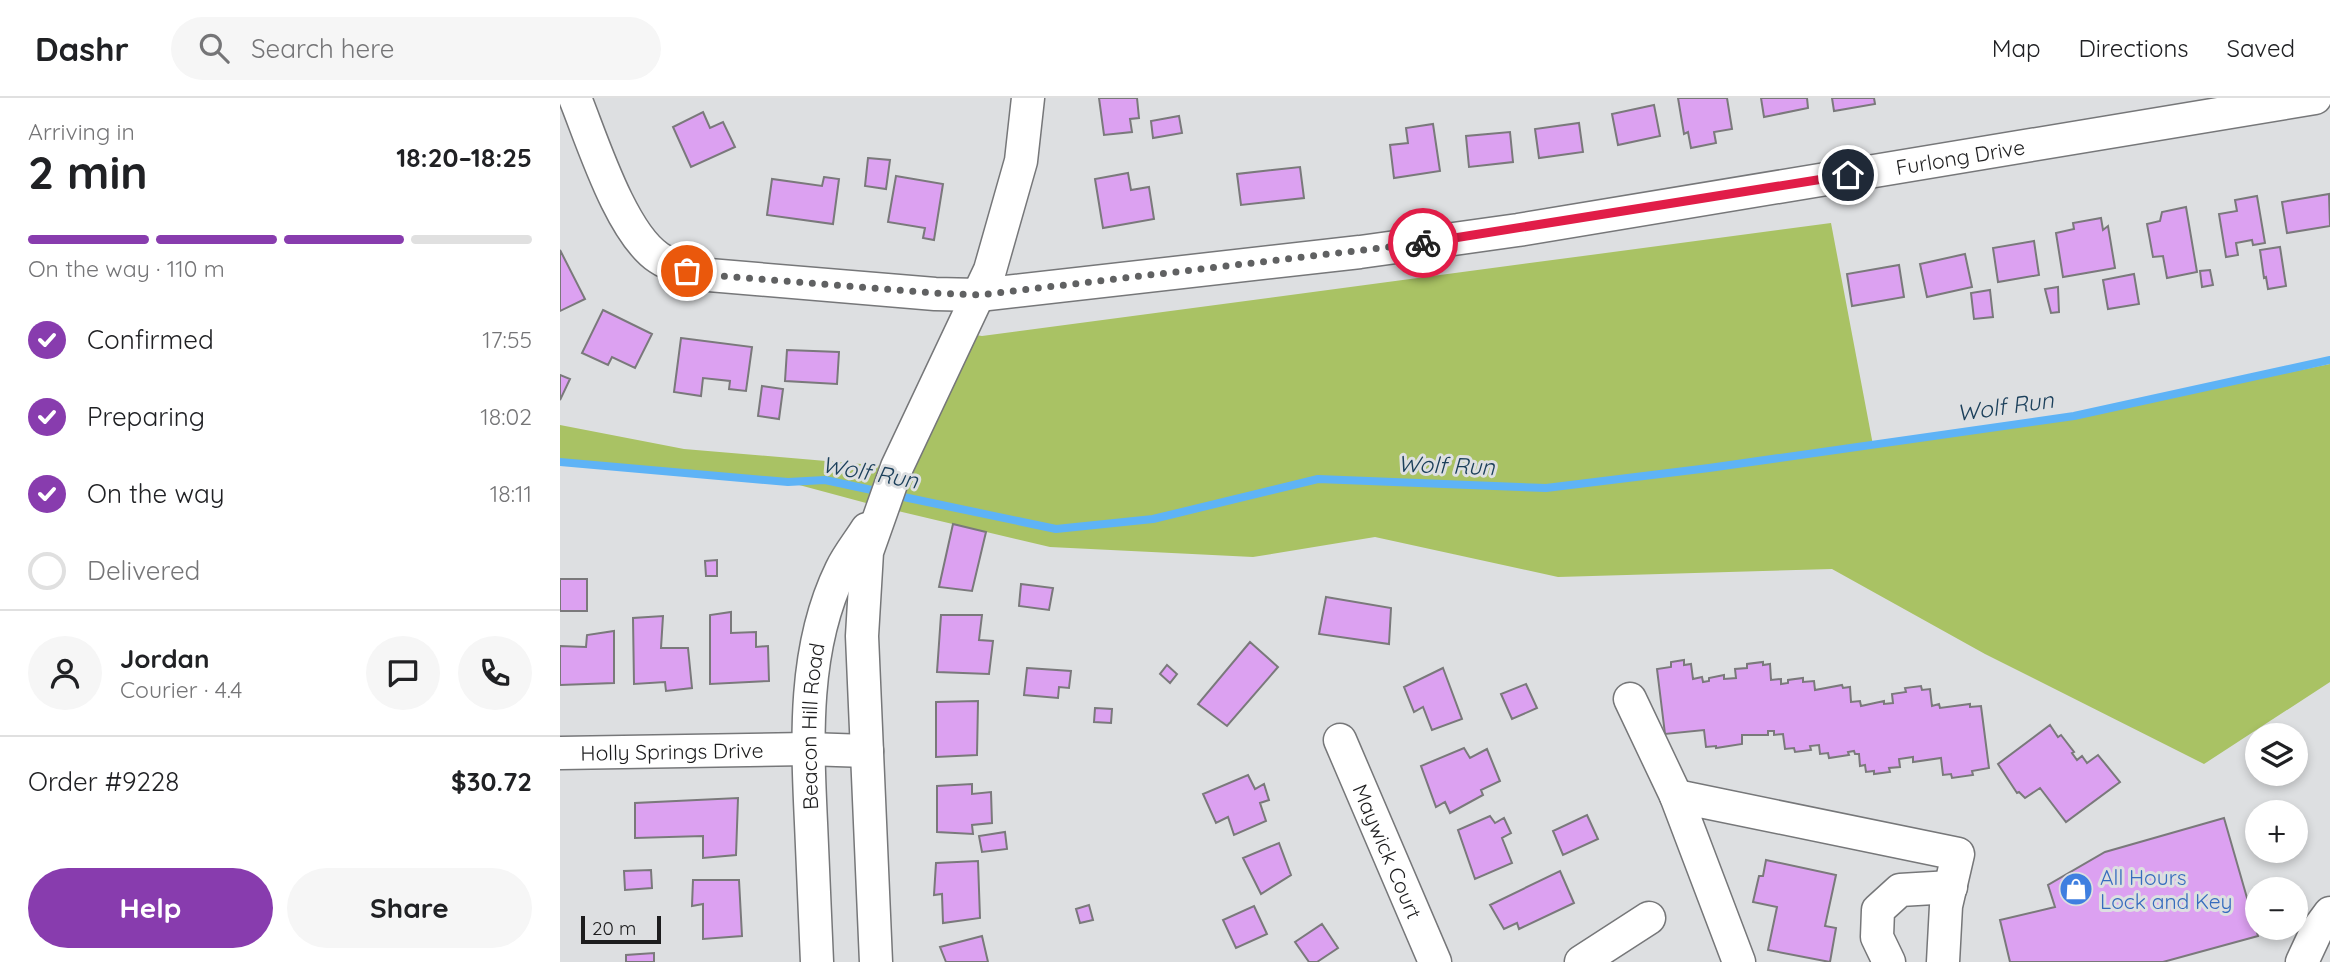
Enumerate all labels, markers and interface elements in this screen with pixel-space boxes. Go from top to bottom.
search box [171,17,661,80]
text: Dashr [35,28,129,69]
icon: search [195,29,233,67]
text: Search here [251,32,394,65]
text: Map [1992,33,2041,63]
text: Directions [2079,33,2189,63]
text: Saved [2227,33,2295,63]
text: Arriving in [28,117,135,146]
street label: Furlong Drive [1894,133,2027,180]
text: 18:20–18:25 [396,141,532,174]
text: 2 min [28,143,148,201]
pin [1818,145,1878,205]
icon: home [1829,156,1867,194]
courier [1388,208,1458,278]
icon: bike [1404,224,1442,262]
pin [657,241,717,301]
icon: bag [668,252,706,290]
text: On the way · 110 m [28,254,225,283]
icon: check [28,321,66,359]
text: Confirmed [87,323,214,356]
text: 17:55 [482,325,532,354]
water label: Wolf Run [1955,385,2056,427]
icon: check [28,398,66,436]
text: Preparing [87,400,205,433]
text: 18:02 [480,402,532,431]
water label: Wolf Run [820,449,921,495]
water label: Wolf Run [1397,449,1496,481]
icon: check [28,475,66,513]
text: On the way [87,477,225,510]
text: 18:11 [490,479,532,508]
text: Delivered [87,554,200,587]
button: person [28,636,102,710]
button: chat [366,636,440,710]
button: phone [458,636,532,710]
street label: Beacon Hill Road [796,641,830,810]
text: Jordan [120,642,209,675]
text: Courier · 4.4 [120,675,242,704]
map controls [2245,723,2308,940]
button: layers [2245,723,2308,786]
street label: Holly Springs Drive [580,737,764,766]
text: Order #9228 [28,765,179,798]
text: $30.72 [451,765,532,798]
street label: Maywick Court [1347,780,1428,922]
button: + [2245,800,2308,863]
place label: All Hours Lock and Key [2100,864,2232,914]
button: Help [28,868,273,948]
button: Share [287,868,532,948]
shop icon: All Hours Lock and Key [2057,870,2095,908]
button: − [2245,877,2308,940]
scale bar [581,913,662,945]
text: 20 m [592,916,636,940]

